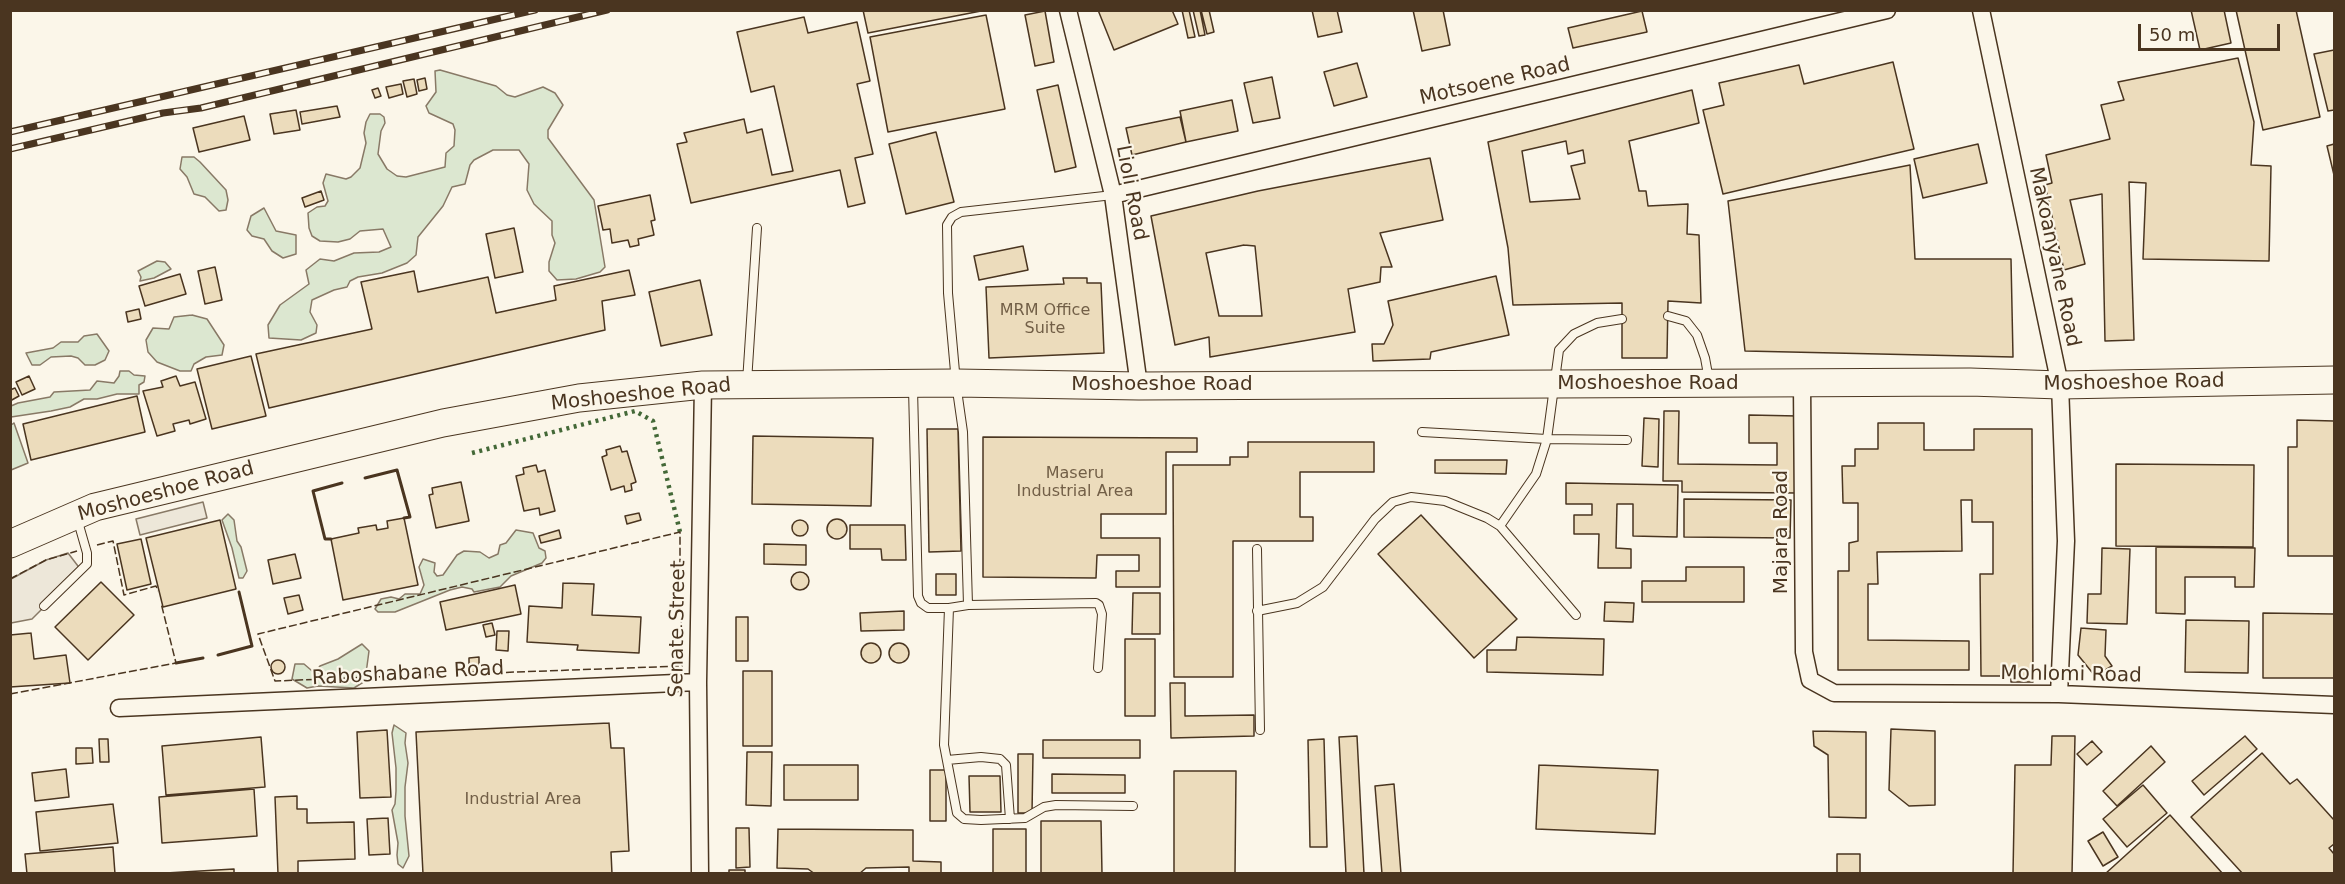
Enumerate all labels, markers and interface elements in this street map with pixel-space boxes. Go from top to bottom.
scale bar [2141,12,2284,50]
text: 50 m [2149,24,2195,45]
street label: Motsoene Road [1417,53,1573,111]
street label: Lioli Road [1110,143,1152,243]
street label: Makoanyane Road [2023,165,2085,349]
house number: MRM Office Suite [1000,301,1090,339]
street label: Moshoeshoe Road [2043,369,2225,397]
street label: Moshoeshoe Road [1557,372,1739,396]
street label: Moshoeshoe Road [1071,373,1253,397]
street label: Moshoeshoe Road [550,374,732,416]
street label: Moshoeshoe Road [75,457,257,527]
house number: Maseru Industrial Area [1017,464,1133,502]
street label: Majara Road [1770,470,1794,594]
street label: Senate Street [665,560,691,698]
street label: Raboshabane Road [311,657,505,691]
street label: Mohlomi Road [2000,662,2142,688]
house number: Industrial Area [465,790,581,810]

